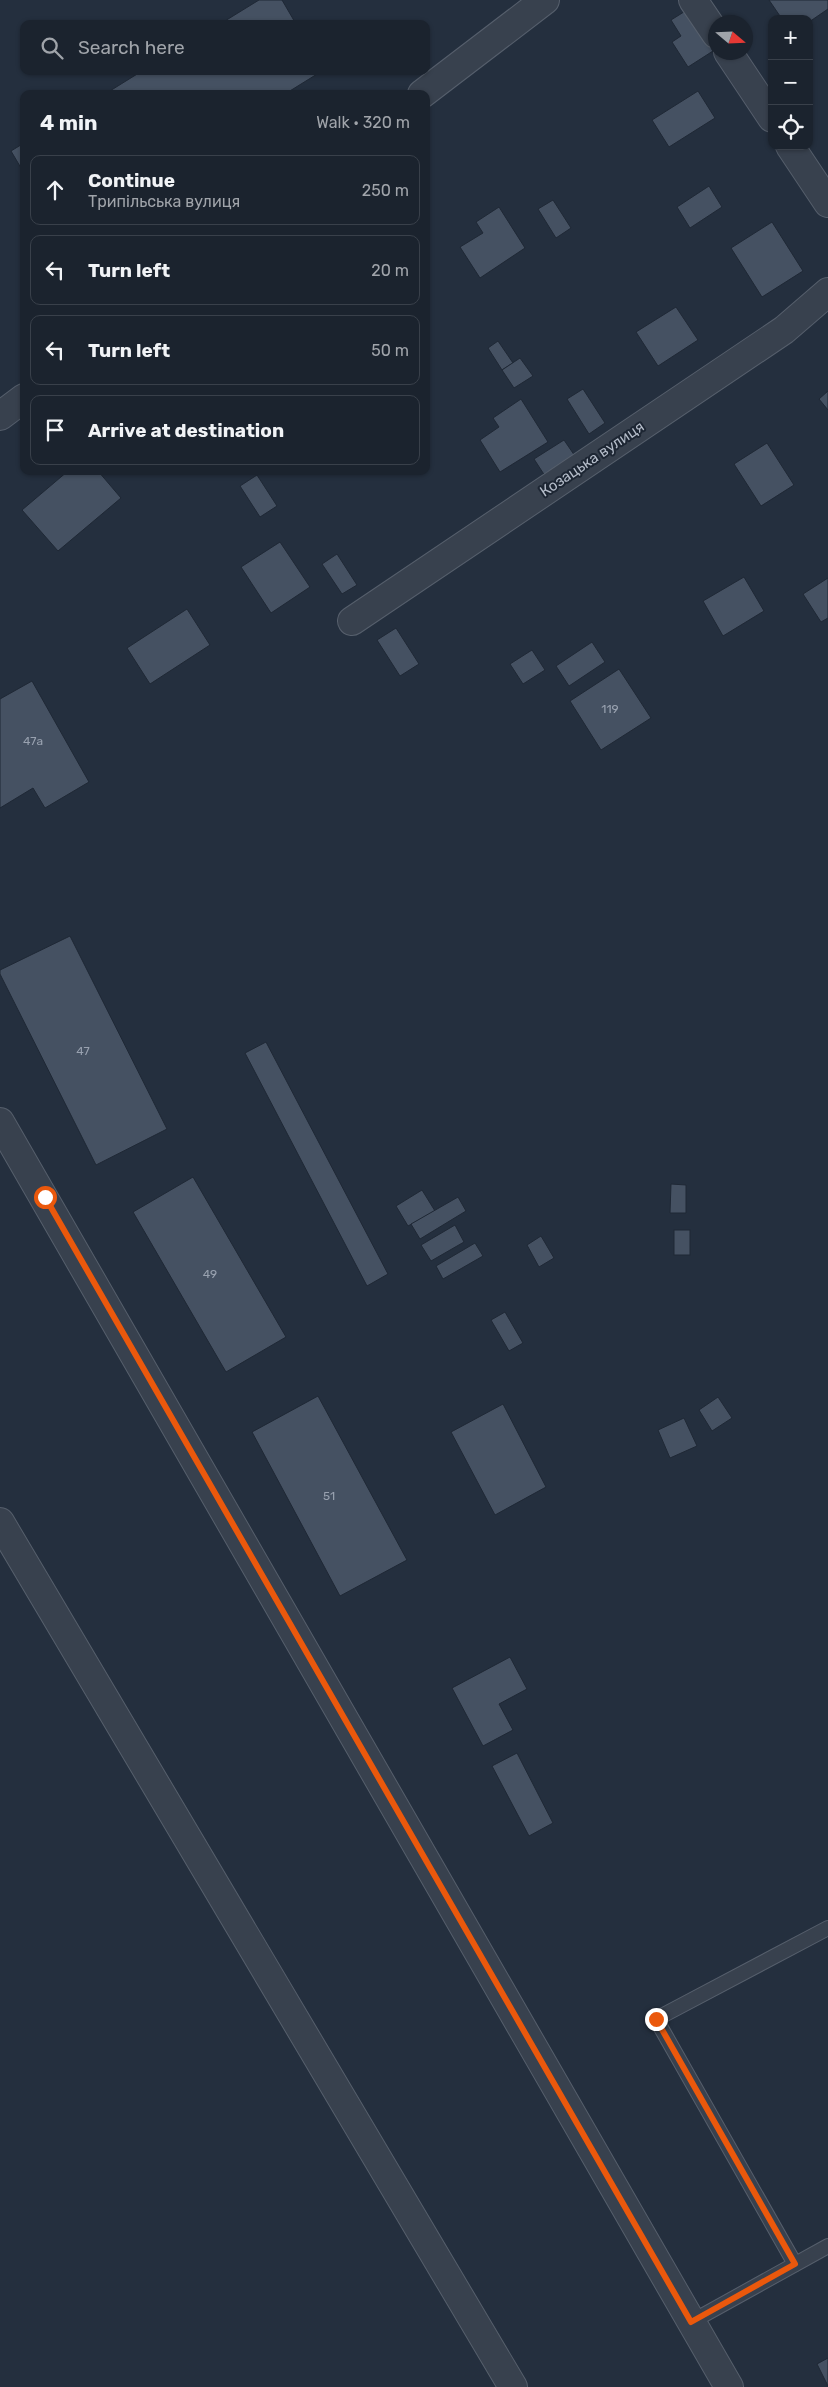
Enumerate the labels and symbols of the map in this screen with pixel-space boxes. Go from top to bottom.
north arrow [708,15,753,60]
street label: Козацька вулиця [536,417,648,501]
house number: 119 [601,702,619,716]
house number: 47а [23,734,43,748]
house number: 47 [76,1044,90,1058]
route start [34,1186,57,1209]
house number: 49 [203,1267,217,1281]
house number: 51 [323,1489,335,1503]
route end [645,2008,668,2031]

